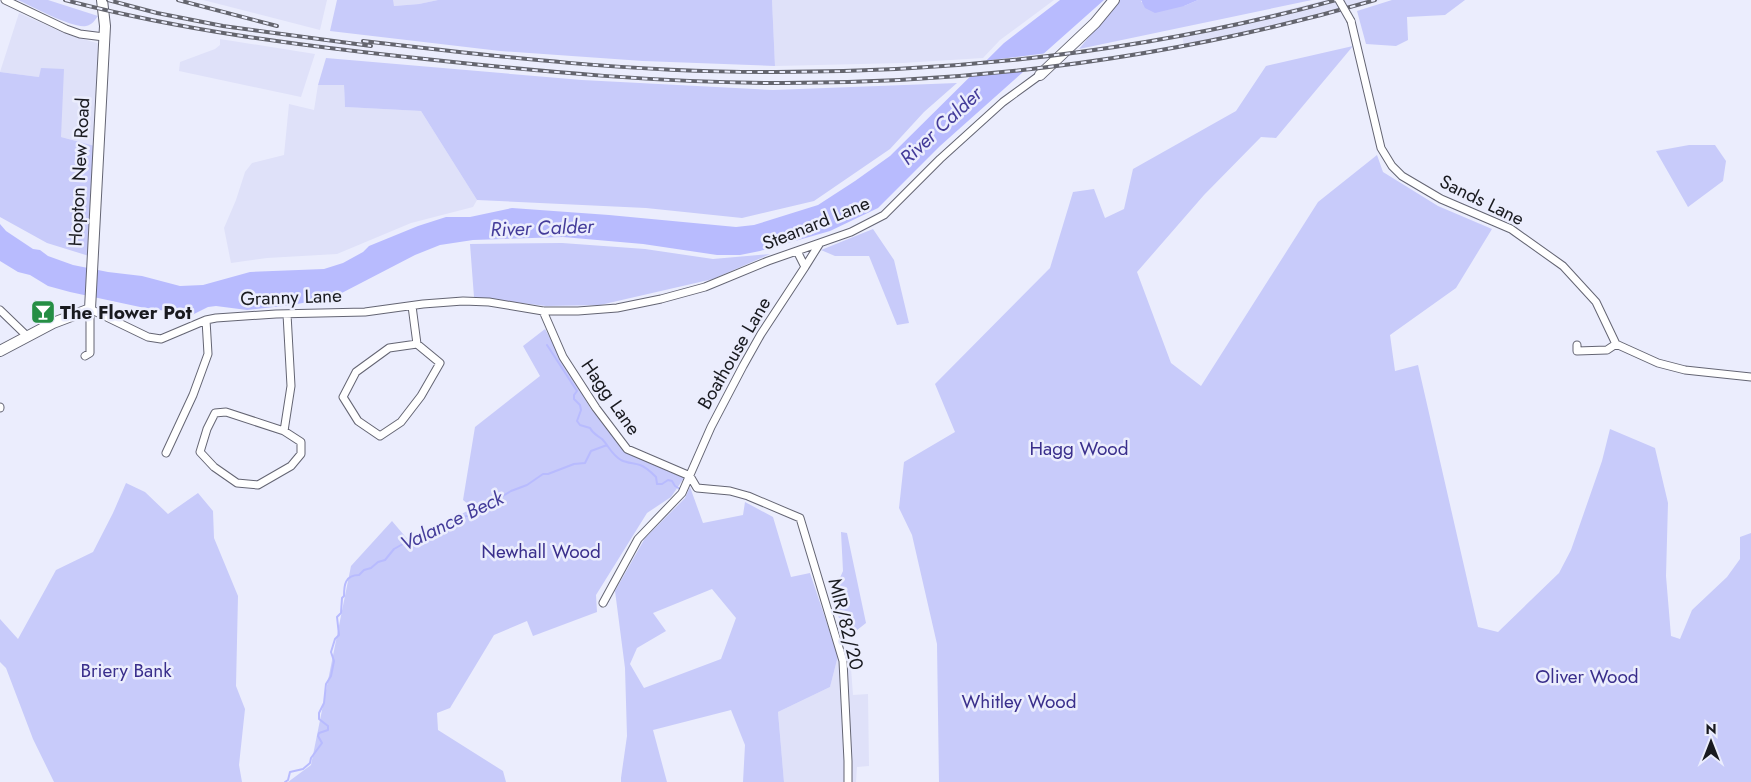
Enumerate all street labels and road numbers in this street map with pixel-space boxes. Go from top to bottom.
street label: Hopton New Road [62,97,96,247]
street label: Sands Lane [1435,168,1529,232]
street label: Steanard Lane [758,189,874,257]
street label: Granny Lane [240,282,343,312]
street label: Boathouse Lane [691,292,777,414]
street label: Hagg Lane [575,353,647,441]
street label: MIR/82/20 [822,575,870,673]

